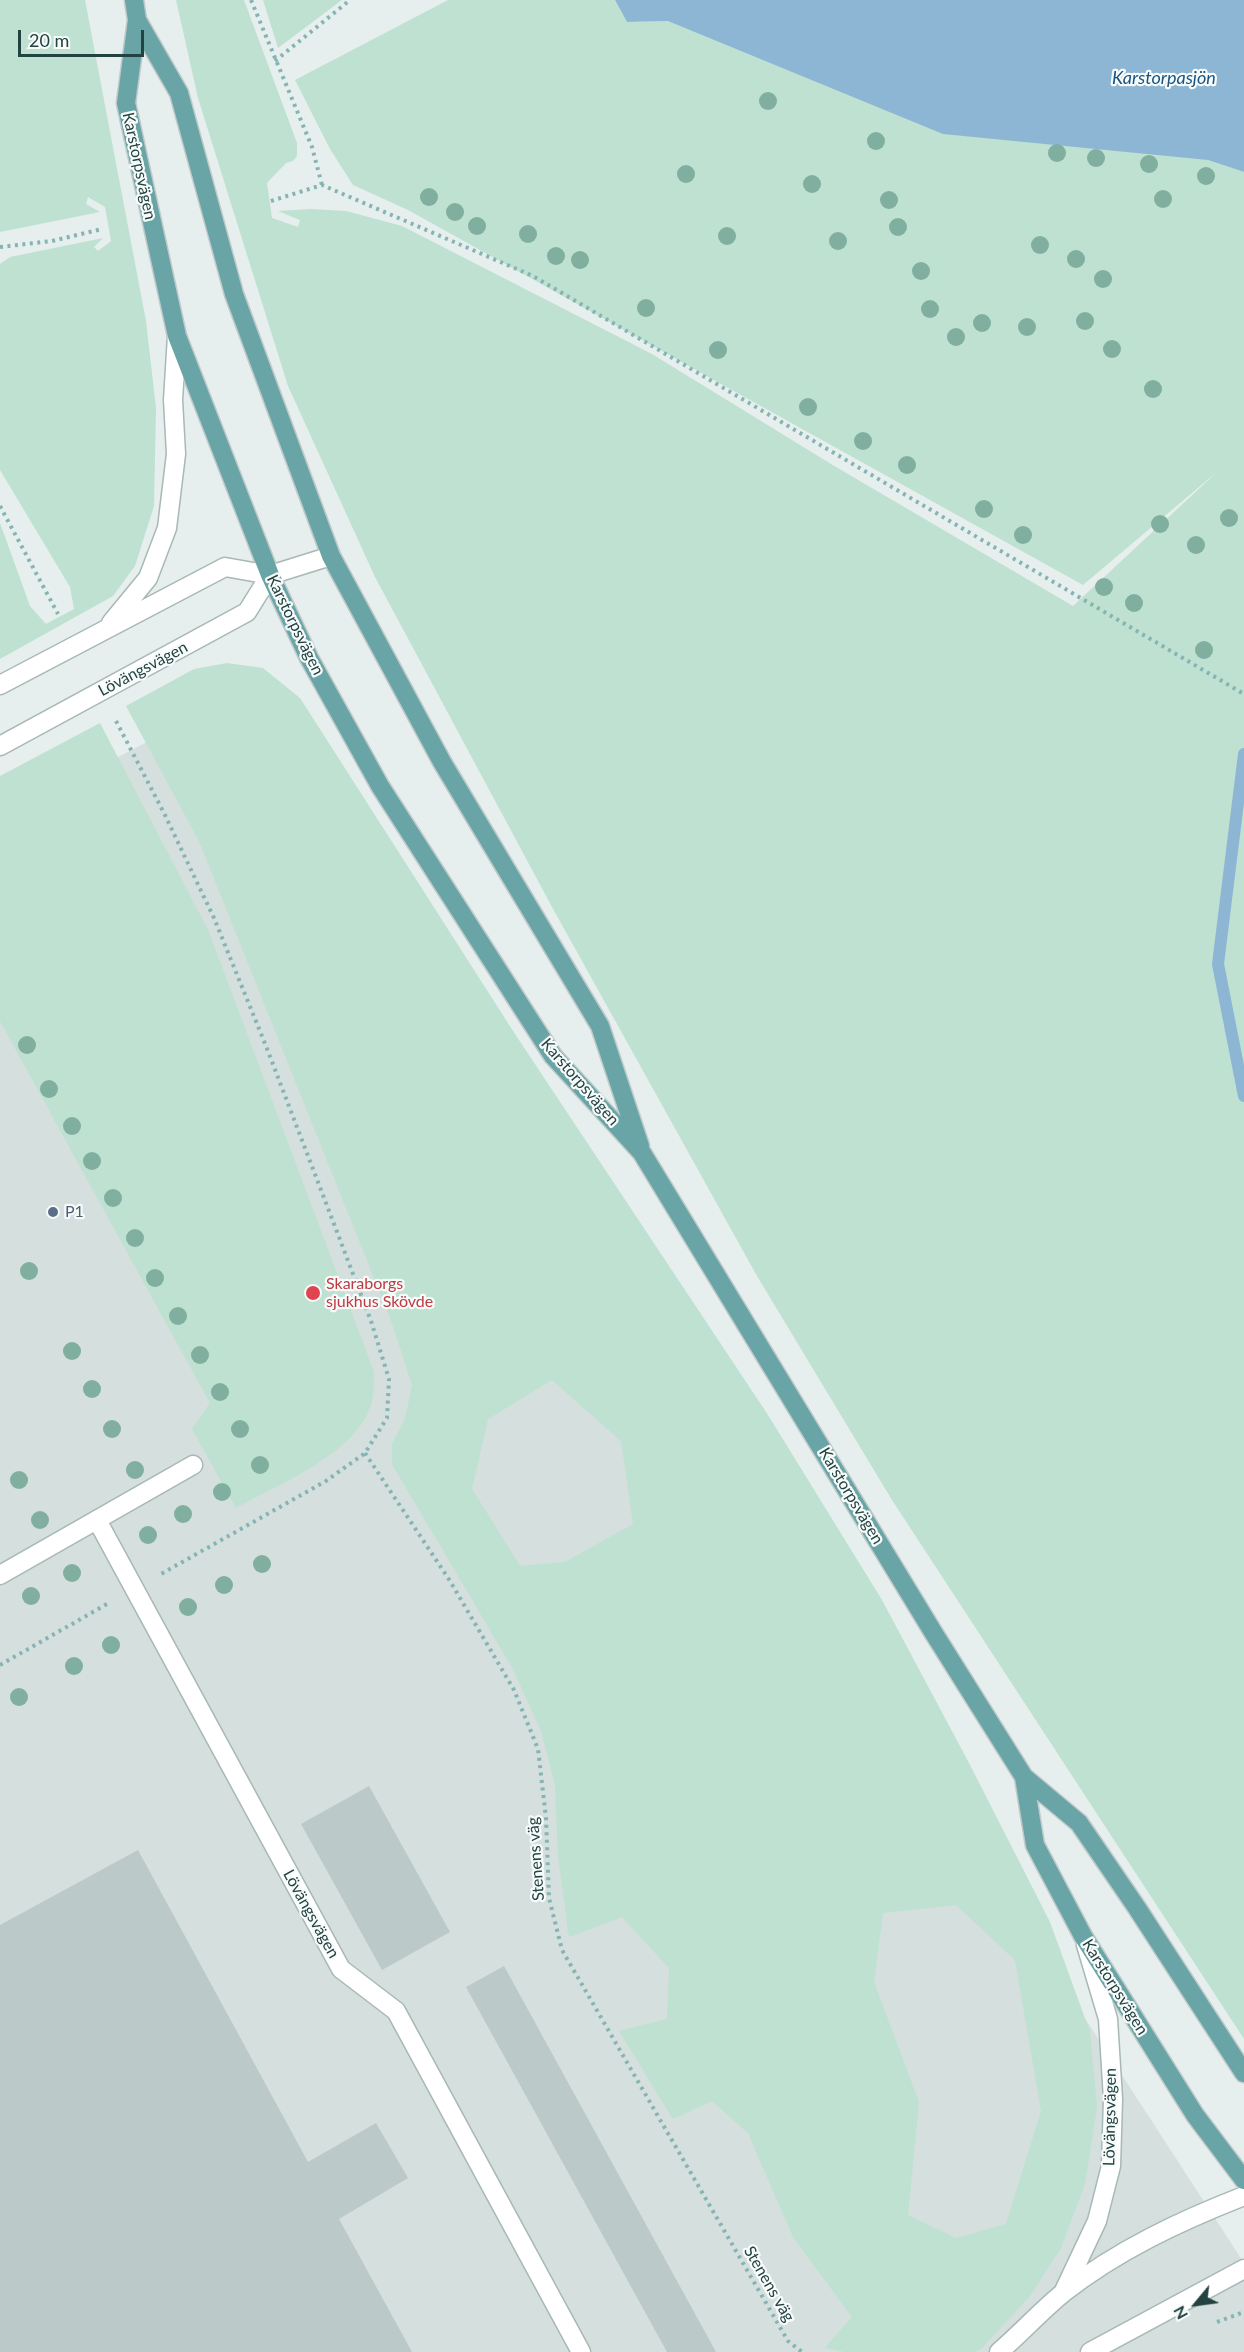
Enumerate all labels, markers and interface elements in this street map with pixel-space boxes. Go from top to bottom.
scale bar [21,18,147,56]
text: 20 m [29,29,69,51]
water label: Karstorpasjön [1112,67,1216,89]
street label: Karstorpsvägen [118,111,160,221]
street label: Karstorpsvägen [262,572,328,678]
street label: Lövängsvägen [95,637,191,701]
street label: Karstorpsvägen [537,1035,623,1129]
place label: P1 [65,1202,84,1222]
marker: P1 [46,1205,60,1219]
place label: Skaraborgs sjukhus Skövde [326,1274,433,1312]
marker: Skaraborgs sjukhus Skövde [304,1284,322,1302]
street label: Karstorpsvägen [815,1444,887,1548]
street label: Stenens väg [523,1816,549,1902]
street label: Lövängsvägen [279,1866,343,1962]
street label: Karstorpsvägen [1078,1936,1152,2038]
street label: Lövängsvägen [1100,2068,1120,2166]
street label: Stenens väg [740,2243,798,2325]
north arrow [1166,2274,1226,2334]
text: N [1169,2303,1191,2323]

